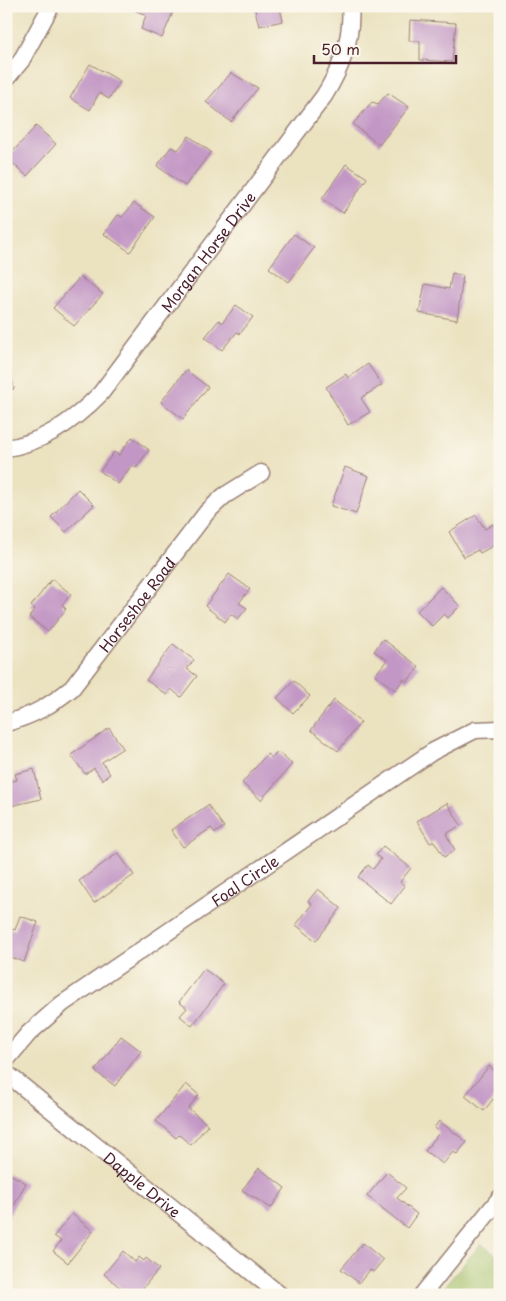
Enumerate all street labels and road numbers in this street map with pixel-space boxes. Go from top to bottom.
street label: Morgan Horse Drive [154,186,260,317]
street label: Horseshoe Road [92,552,180,657]
street label: Foal Circle [206,849,283,911]
street label: Dapple Drive [99,1145,186,1222]

